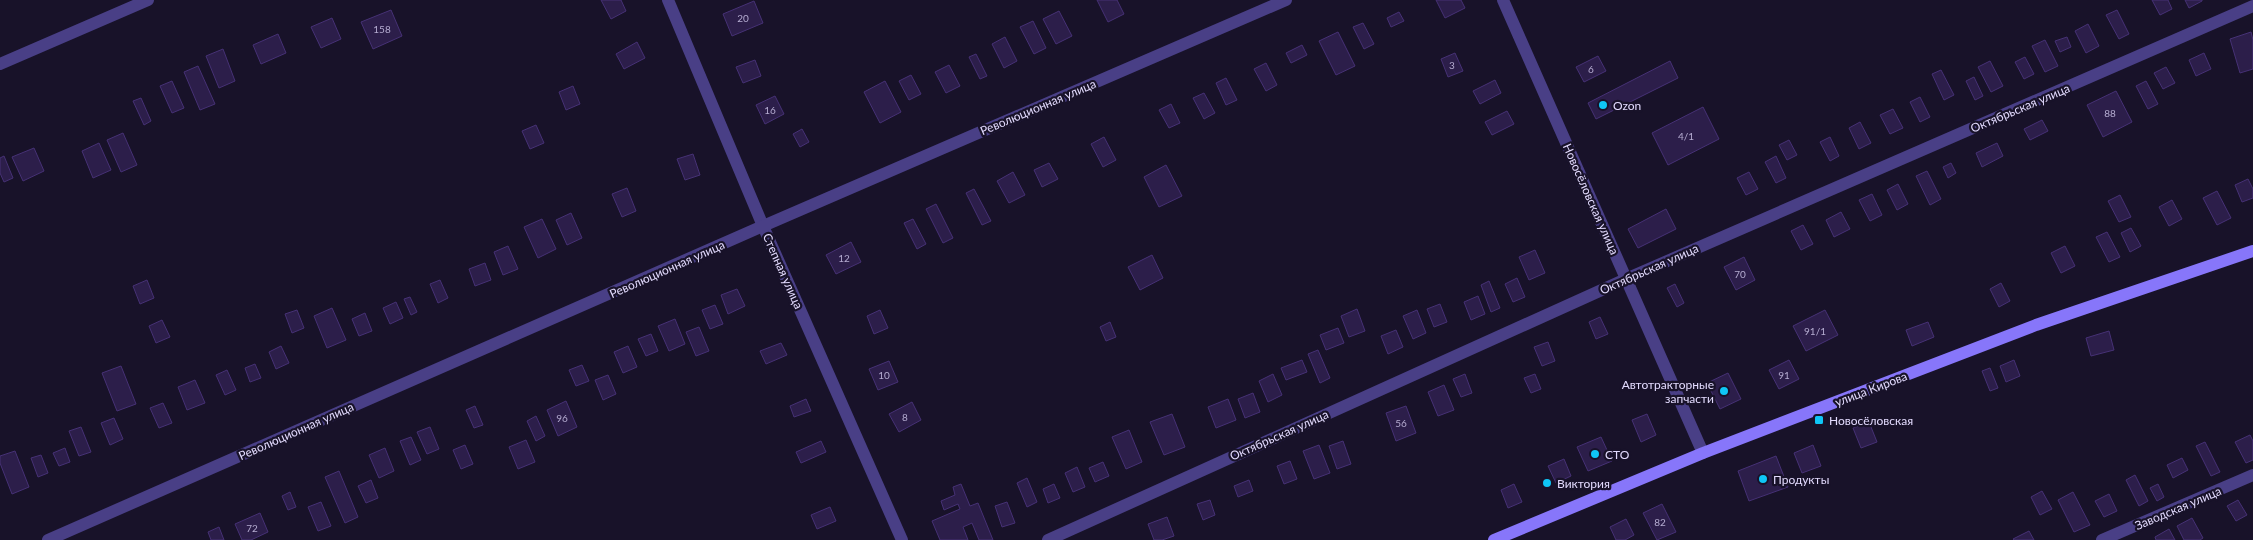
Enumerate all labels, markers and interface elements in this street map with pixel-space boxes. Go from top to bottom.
house number: 20 [737,12,749,24]
house number: 158 [373,23,391,35]
house number: 3 [1449,59,1455,71]
house number: 6 [1588,63,1594,75]
street label: Революционная улица [978,76,1098,138]
street label: Октябрьская улица [1968,80,2072,136]
place label: Ozon [1613,98,1641,113]
marker: Ozon [1597,99,1609,111]
house number: 16 [764,104,776,116]
house number: 88 [2104,107,2116,119]
house number: 4/1 [1678,130,1694,142]
street label: Новосёловская улица [1560,141,1622,257]
street label: Степная улица [760,231,806,311]
street label: Революционная улица [607,237,727,301]
street label: Октябрьская улица [1597,240,1701,298]
house number: 12 [838,252,850,264]
house number: 70 [1734,268,1746,280]
house number: 91/1 [1804,325,1826,337]
street label: улица Кирова [1833,368,1909,410]
house number: 10 [878,369,890,381]
house number: 91 [1778,369,1790,381]
place label: Автотракторные запчасти [1622,377,1714,406]
marker: Автотракторные запчасти [1718,385,1730,397]
street label: Революционная улица [236,399,356,463]
street label: Октябрьская улица [1227,406,1331,464]
house number: 8 [902,411,908,423]
house number: 96 [556,412,568,424]
place label: Новосёловская [1829,413,1913,428]
marker: Новосёловская [1813,414,1825,426]
house number: 56 [1395,417,1407,429]
place label: СТО [1605,447,1630,462]
marker: СТО [1589,448,1601,460]
place label: Продукты [1773,472,1829,487]
marker: Продукты [1757,473,1769,485]
place label: Виктория [1557,476,1610,491]
marker: Виктория [1541,477,1553,489]
street label: Заводская улица [2133,483,2223,533]
house number: 82 [1654,516,1666,528]
house number: 72 [246,522,258,534]

